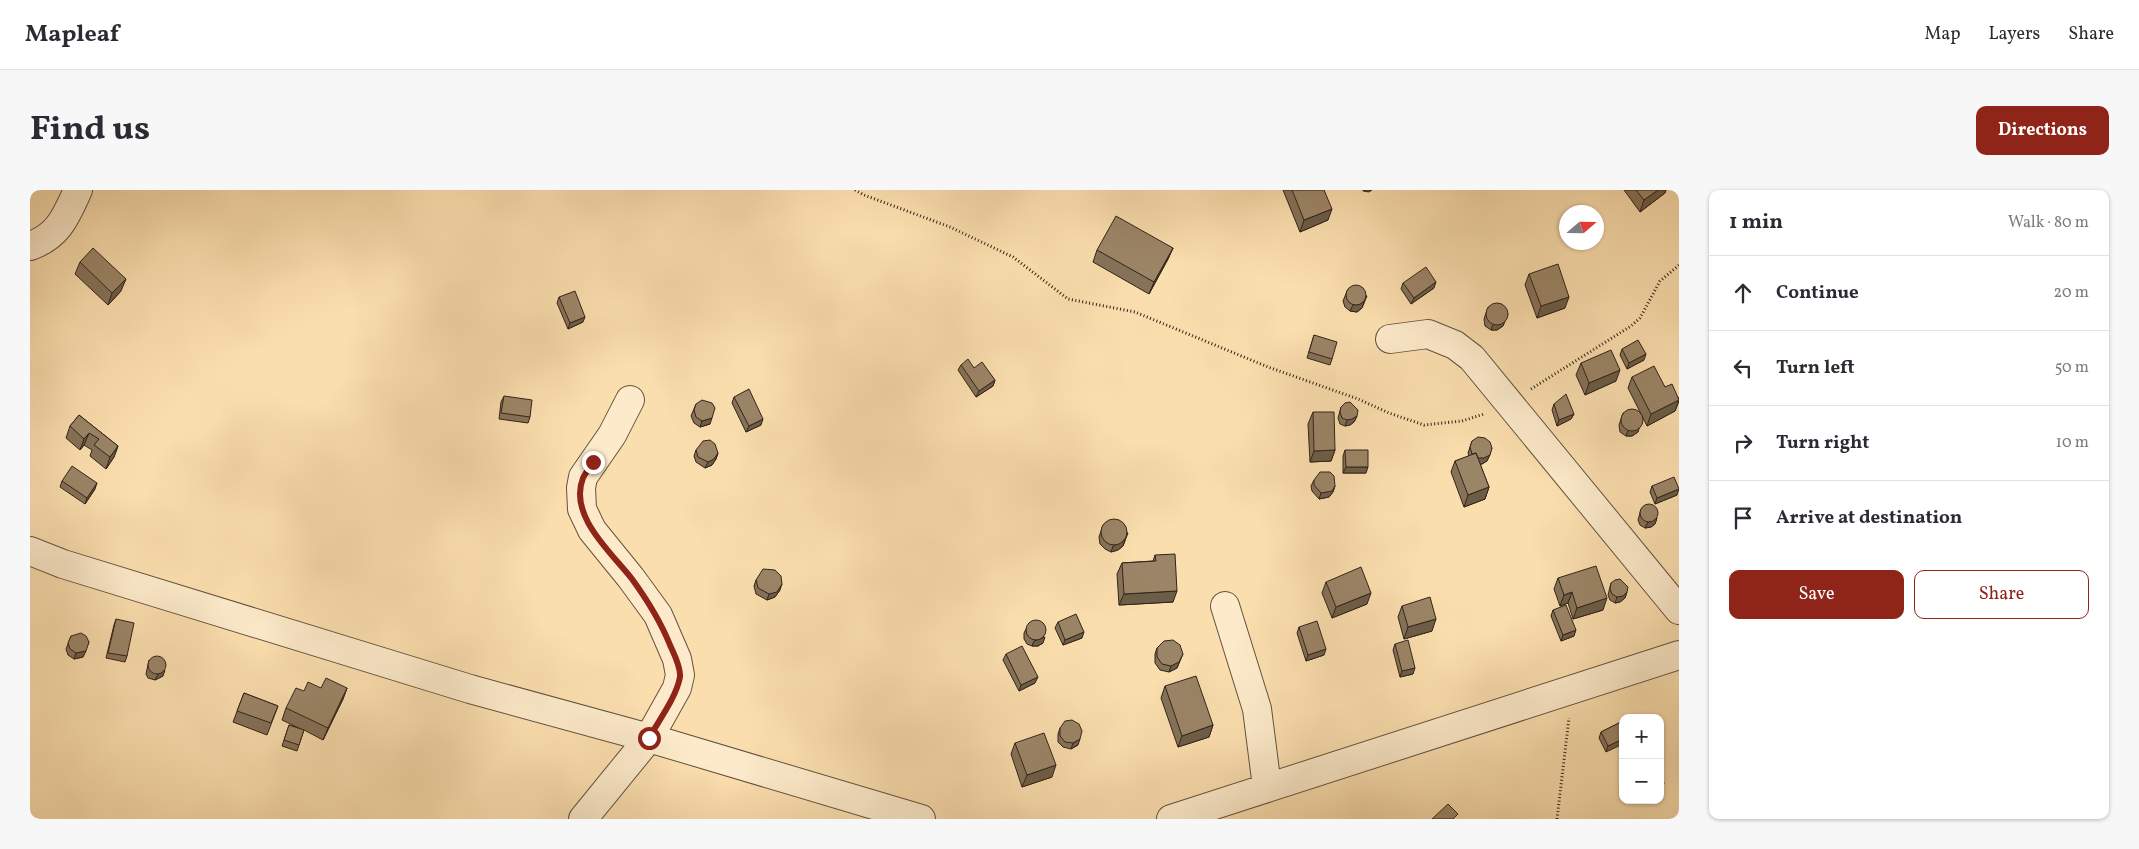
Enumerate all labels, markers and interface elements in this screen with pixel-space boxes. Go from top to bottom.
text: Mapleaf [25,18,119,52]
text: Map [1924,22,1960,47]
text: Layers [1988,22,2040,47]
text: Share [2068,22,2114,47]
text: Find us [30,106,150,154]
button: Directions [1976,106,2109,155]
north arrow [1559,205,1604,250]
text: 1 min [1729,208,1783,237]
text: Walk · 80 m [2008,212,2089,234]
icon: ahead [1729,279,1757,307]
text: Continue [1776,280,1859,306]
text: 20 m [2054,282,2089,304]
icon: left [1729,354,1757,382]
text: Turn left [1776,355,1855,381]
text: 50 m [2055,357,2089,379]
icon: right [1729,429,1757,457]
text: Turn right [1776,430,1869,456]
text: 10 m [2056,432,2089,454]
route end [582,451,605,474]
icon: arrive [1729,504,1757,532]
text: Arrive at destination [1776,505,1962,531]
button: Save [1729,570,1904,619]
button: Share [1914,570,2089,619]
map controls [1619,714,1664,804]
button: + [1619,714,1664,759]
route start [638,727,661,750]
button: − [1619,759,1664,804]

